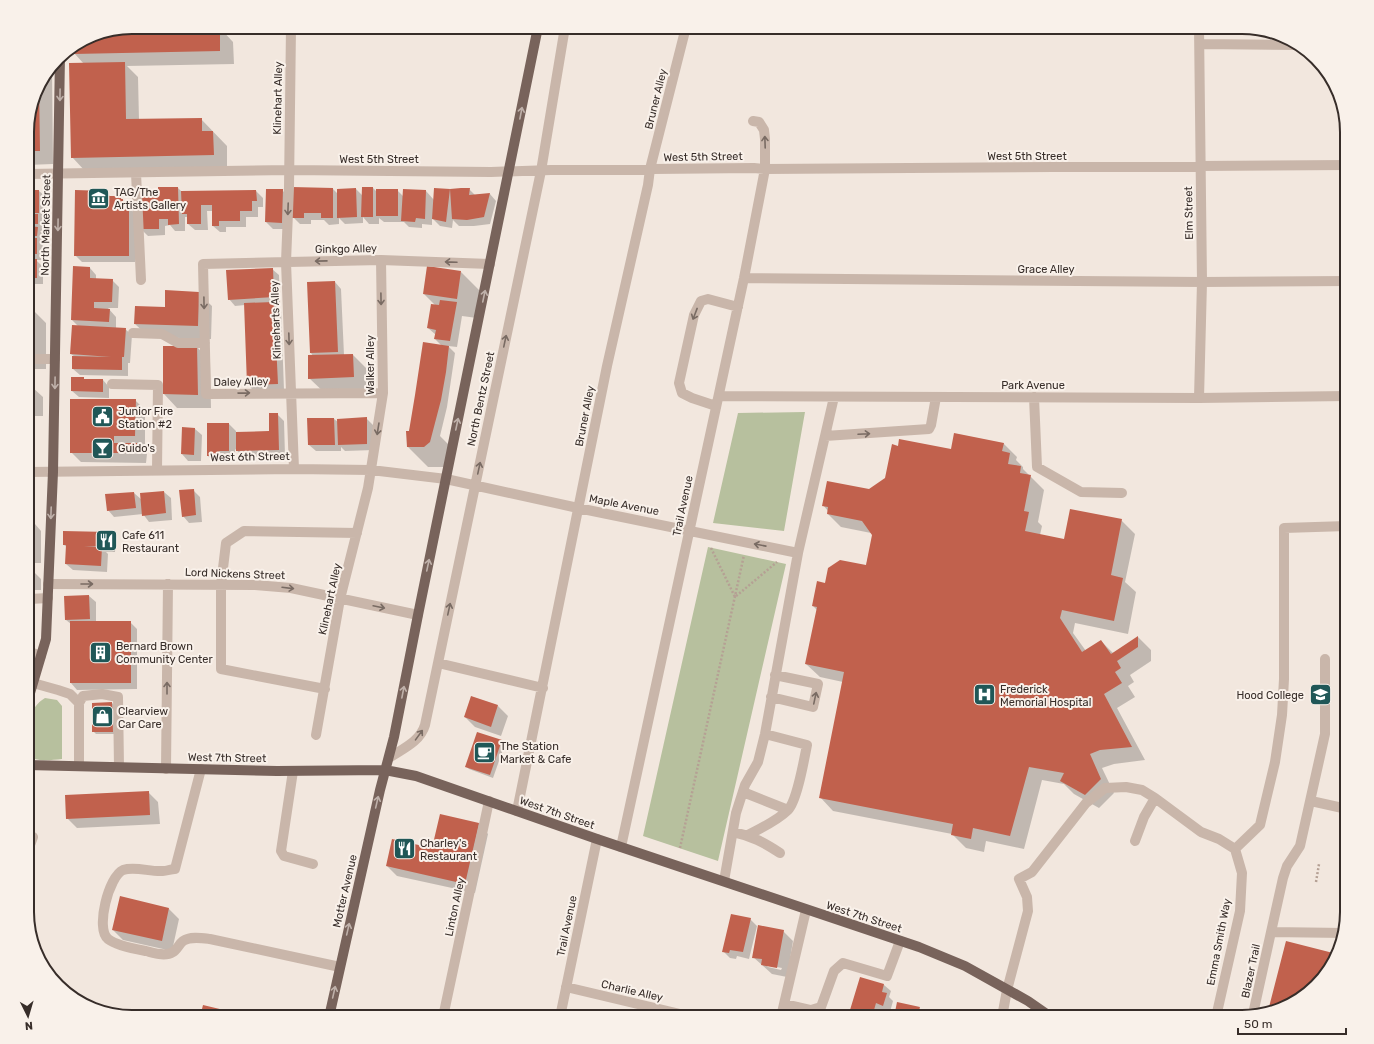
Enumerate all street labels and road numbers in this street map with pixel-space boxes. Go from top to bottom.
street label: Klinehart Alley [271,61,285,135]
street label: Bruner Alley [642,67,670,131]
street label: West 5th Street [663,150,743,164]
street label: West 5th Street [987,150,1067,163]
street label: West 5th Street [339,153,419,166]
street label: North Market Street [39,174,53,276]
street label: Elm Street [1182,185,1196,240]
street label: Ginkgo Alley [315,242,377,256]
street label: Grace Alley [1017,263,1075,276]
street label: Klineharts Alley [268,280,284,360]
street label: Walker Alley [364,335,377,395]
street label: North Bentz Street [465,350,498,447]
street label: Daley Alley [213,375,269,389]
street label: Park Avenue [1001,379,1065,392]
street label: Bruner Alley [573,384,597,448]
street label: West 6th Street [210,450,291,464]
street label: Trail Avenue [670,474,696,538]
street label: Maple Avenue [588,492,660,518]
street label: Klinehart Alley [316,562,344,636]
street label: Lord Nickens Street [185,566,286,582]
street label: West 7th Street [188,751,267,765]
street label: West 7th Street [518,794,597,832]
street label: Motter Avenue [330,853,360,929]
street label: Linton Alley [442,876,468,938]
street label: Trail Avenue [554,894,580,958]
street label: Emma Smith Way [1204,897,1234,987]
street label: West 7th Street [825,899,904,936]
street label: Blazer Trail [1239,943,1263,999]
street label: Charlie Alley [600,978,664,1004]

